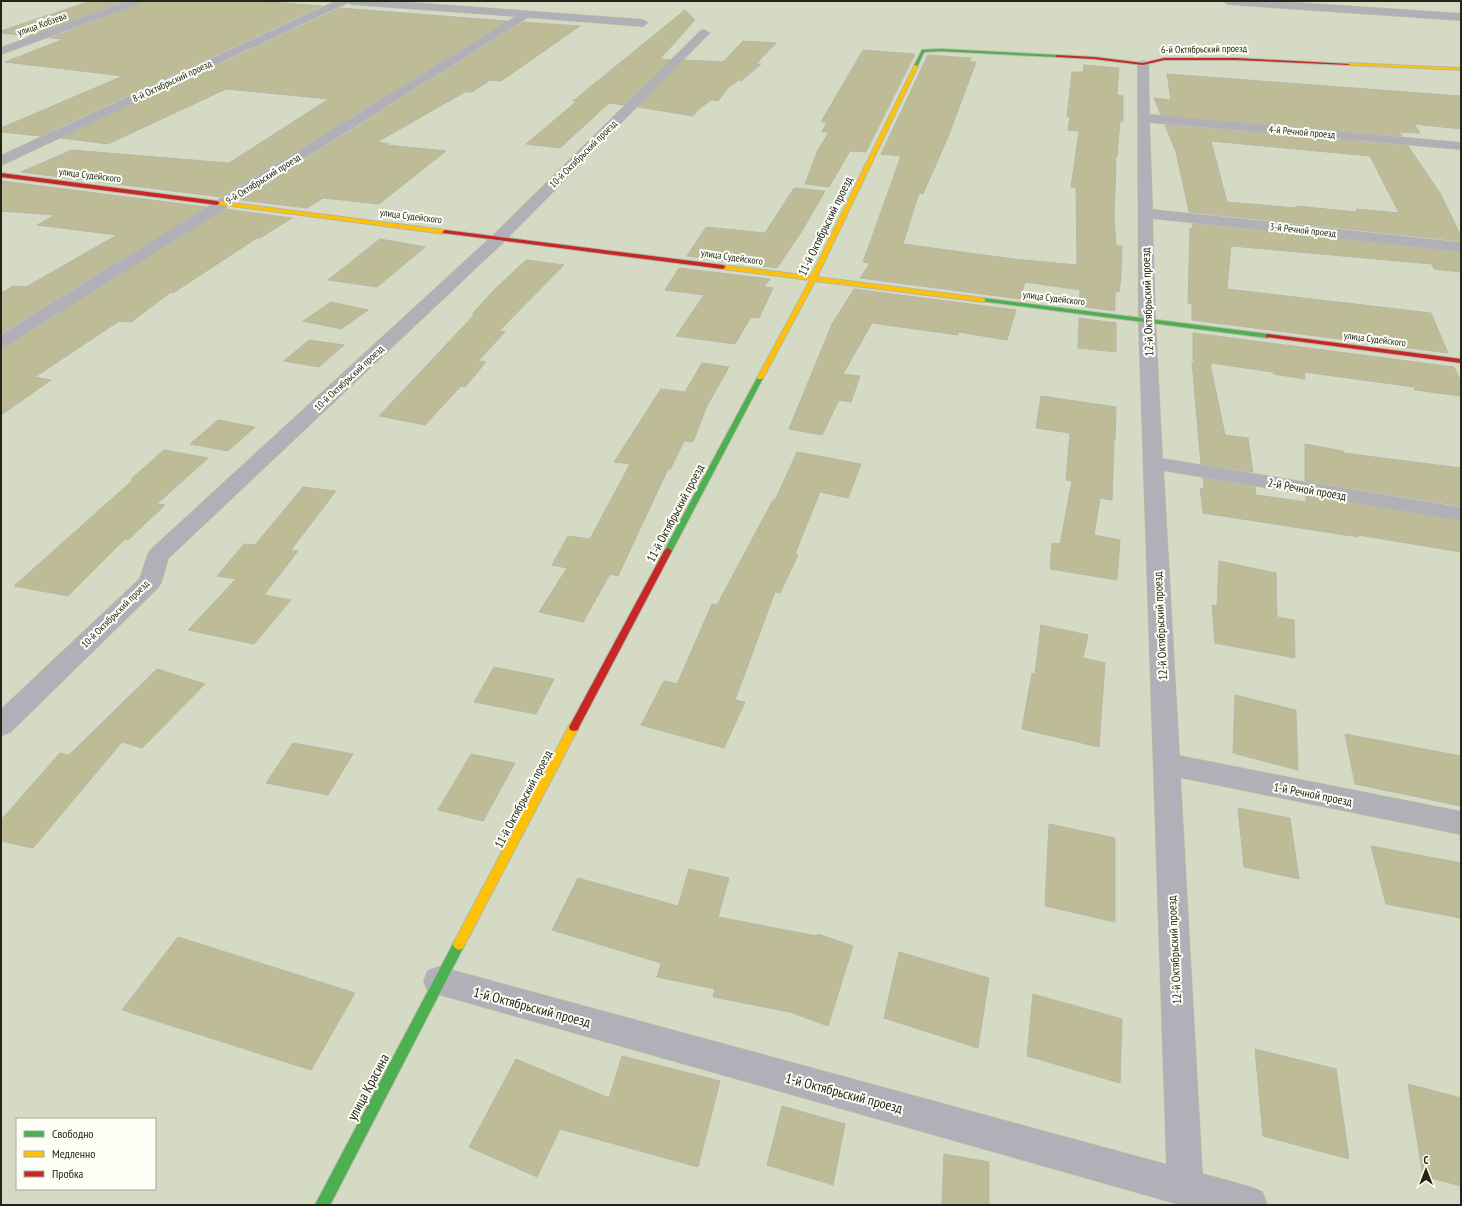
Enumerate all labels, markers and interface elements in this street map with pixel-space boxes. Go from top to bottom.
street label: улица Кобзева [16,9,68,39]
street label: 6-й Октябрьский проезд [1161,42,1248,56]
street label: 8-й Октябрьский проезд [130,57,214,105]
street label: 10-й Октябрьский проезд [546,117,620,191]
street label: 4-й Речной проезд [1268,123,1336,141]
street label: 9-й Октябрьский проезд [223,150,303,207]
street label: улица Судейского [58,165,122,185]
street label: 11-й Октябрьский проезд [794,173,856,278]
street label: улица Судейского [379,206,443,226]
street label: 3-й Речной проезд [1269,220,1337,240]
street label: улица Судейского [700,246,764,268]
street label: 12-й Октябрьский проезд [1138,247,1156,357]
street label: улица Судейского [1022,288,1086,308]
street label: улица Судейского [1343,329,1407,349]
street label: 10-й Октябрьский проезд [311,342,387,414]
street label: 11-й Октябрьский проезд [643,461,707,564]
street label: 2-й Речной проезд [1266,475,1348,503]
street label: 12-й Октябрьский проезд [1150,571,1170,681]
street label: 10-й Октябрьский проезд [78,577,152,651]
street label: 11-й Октябрьский проезд [491,747,555,850]
street label: 1-й Речной проезд [1272,779,1354,809]
street label: 12-й Октябрьский проезд [1164,895,1184,1005]
street label: 1-й Октябрьский проезд [471,983,593,1031]
street label: улица Красина [343,1051,393,1123]
street label: 1-й Октябрьский проезд [783,1069,905,1117]
legend [16,1118,156,1190]
text: Свободно [52,1126,94,1141]
text: Медленно [52,1146,95,1161]
north arrow [1406,1150,1446,1190]
text: С [1423,1153,1429,1167]
text: Пробка [52,1166,84,1181]

